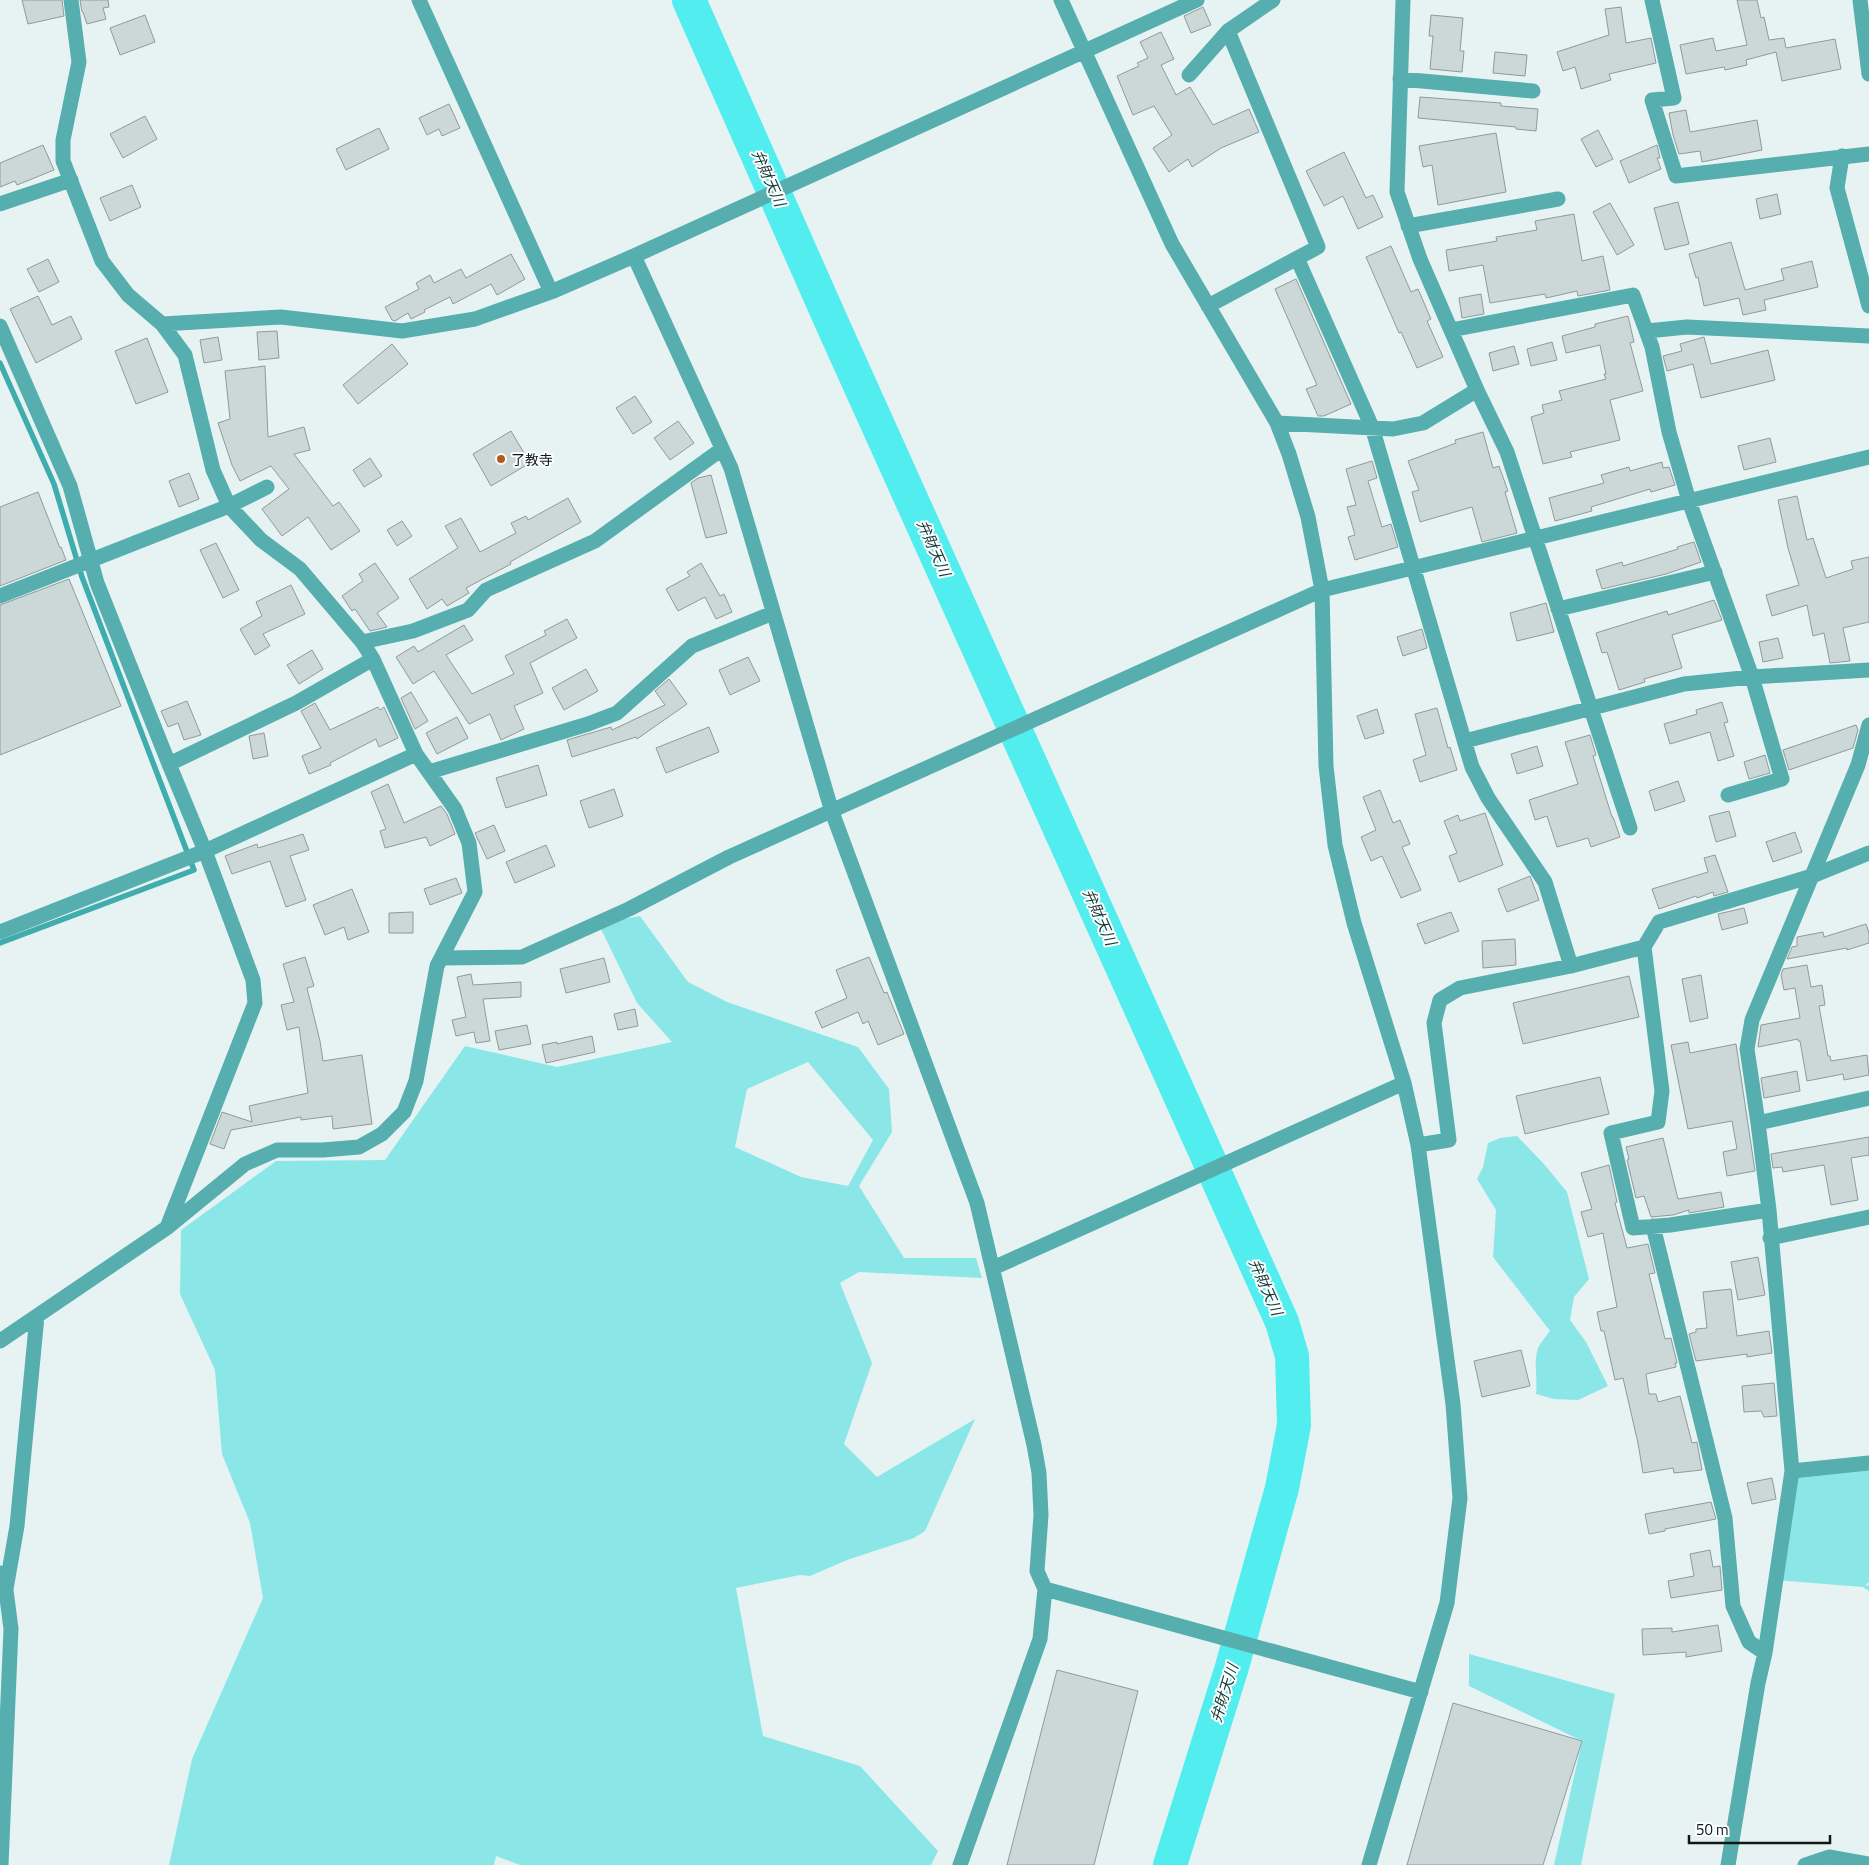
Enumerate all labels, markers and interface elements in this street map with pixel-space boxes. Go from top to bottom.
water label: 弁財天川 [746,146,793,212]
place label: 了教寺 [511,449,553,470]
marker: 了教寺 [495,453,507,465]
water label: 弁財天川 [911,516,958,582]
water label: 弁財天川 [1077,885,1124,951]
water label: 弁財天川 [1243,1255,1290,1321]
water label: 弁財天川 [1204,1659,1244,1725]
scale bar [1689,1812,1830,1844]
text: 50 m [1696,1818,1729,1841]

